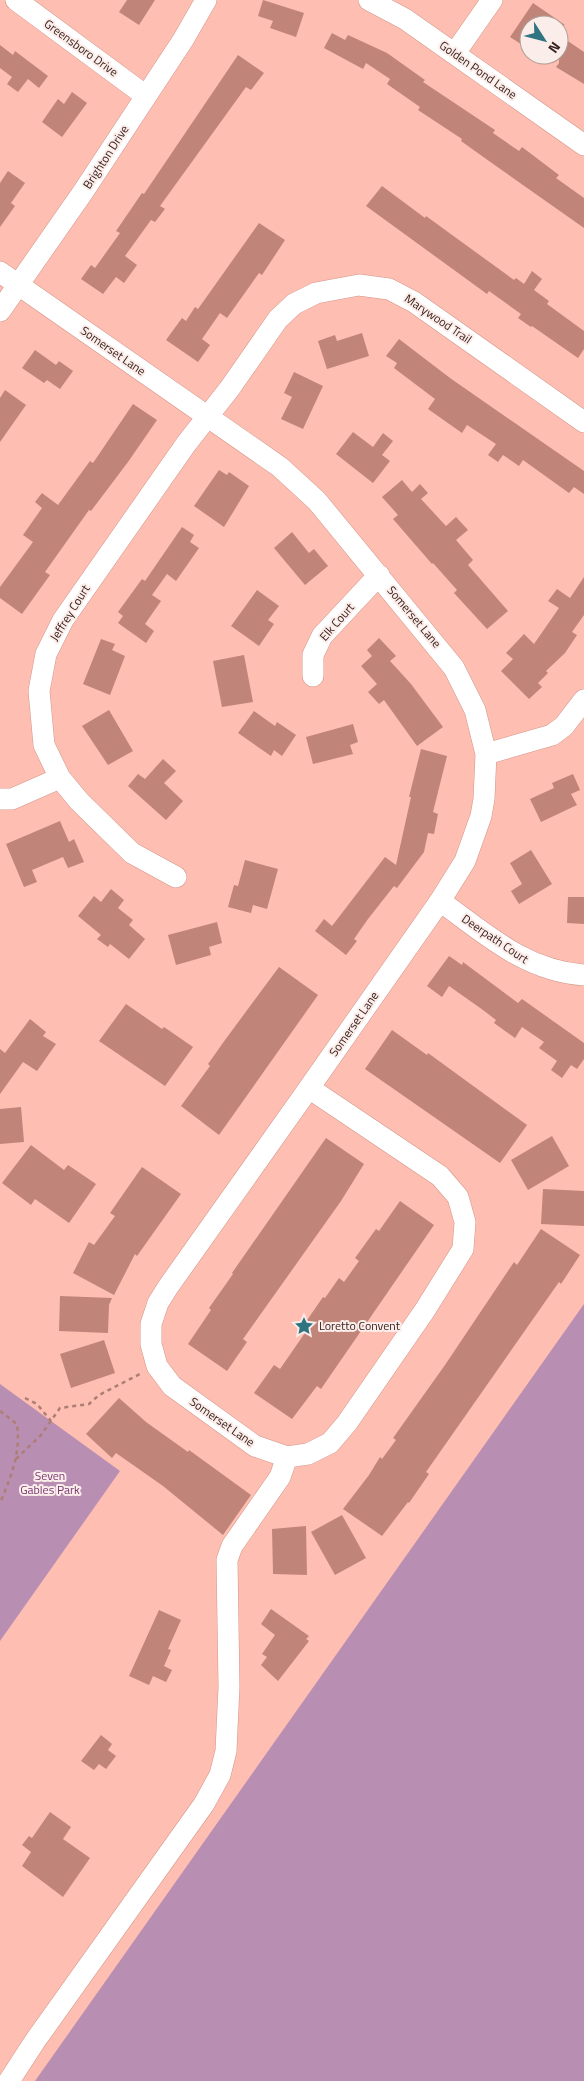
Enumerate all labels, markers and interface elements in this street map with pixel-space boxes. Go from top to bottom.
street label: Greensboro Drive [40,14,122,81]
north arrow [519,15,569,65]
street label: Golden Pond Lane [436,36,521,103]
text: N [544,38,566,58]
street label: Brighton Drive [78,121,133,192]
street label: Marywood Trail [401,289,476,348]
street label: Somerset Lane [77,321,150,380]
street label: Jeffrey Court [45,580,95,645]
street label: Somerset Lane [383,582,446,652]
street label: Elk Court [315,598,359,645]
street label: Deerpath Court [458,909,533,968]
street label: Somerset Lane [324,987,383,1060]
place icon: Loretto Convent [293,1315,315,1337]
place label: Loretto Convent [319,1316,401,1335]
street label: Somerset Lane [186,1392,259,1451]
park label: Seven Gables Park [20,1466,80,1499]

